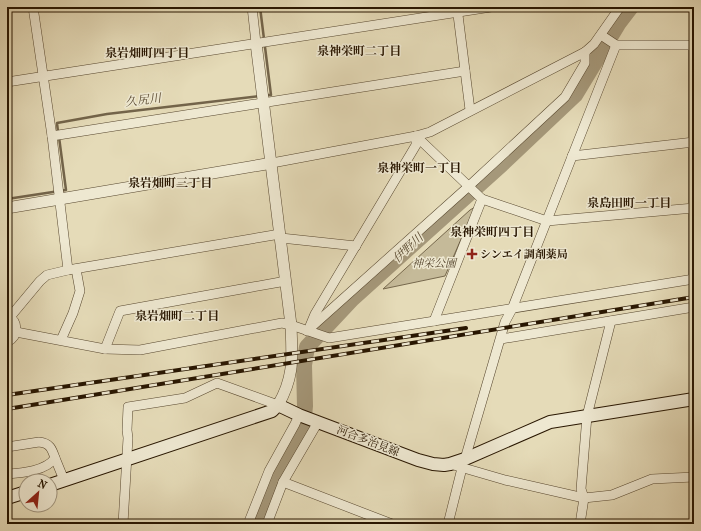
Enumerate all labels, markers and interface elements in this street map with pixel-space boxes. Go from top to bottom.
district label: 泉神栄町二丁目 [317,44,401,58]
district label: 泉岩畑町四丁目 [105,46,189,60]
water label: 久尻川 [124,91,164,109]
district label: 泉神栄町一丁目 [377,161,461,175]
district label: 泉岩畑町三丁目 [128,176,212,190]
district label: 泉島田町一丁目 [587,196,671,210]
district label: 泉神栄町四丁目 [450,225,534,239]
water label: 伊野川 [390,229,427,265]
place label: シンエイ調剤薬局 [480,248,568,261]
marker: シンエイ調剤薬局 [467,249,477,259]
park label: 神栄公園 [412,257,458,270]
district label: 泉岩畑町二丁目 [135,309,219,323]
street label: 河合多治見線 [335,423,401,459]
north arrow [18,473,58,513]
text: N [36,477,50,493]

